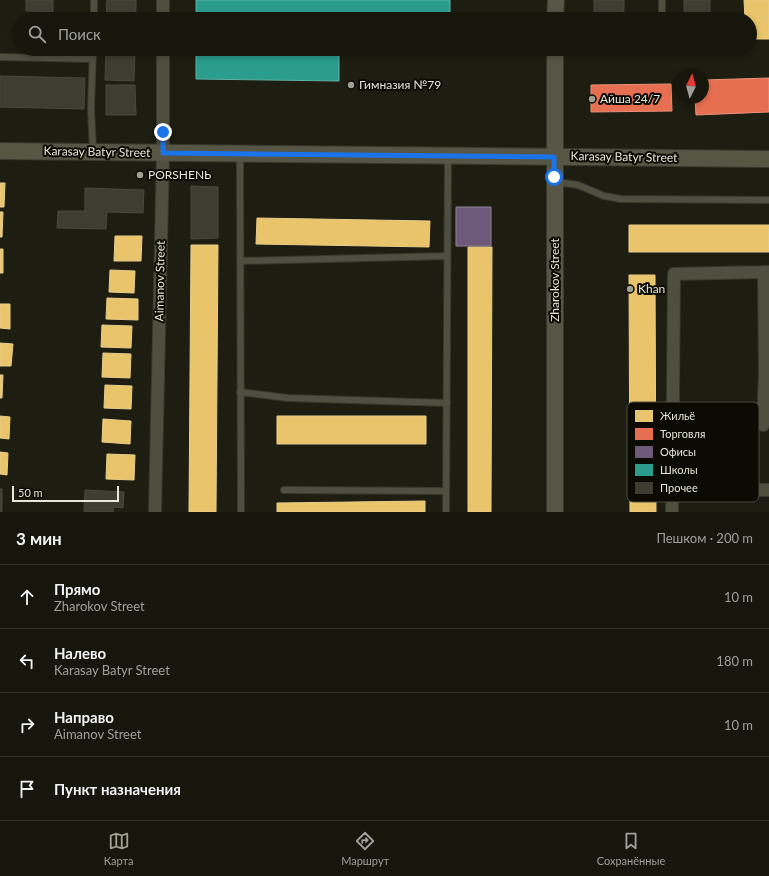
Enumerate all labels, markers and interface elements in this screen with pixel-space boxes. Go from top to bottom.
search box [12,12,757,56]
icon: search [26,23,48,45]
text: Поиск [58,25,101,43]
north arrow [673,68,709,104]
place label: Гимназия №79 [359,77,441,92]
marker: Гимназия №79 [346,80,356,90]
place label: Айша 24/7 [600,91,660,106]
marker: Айша 24/7 [587,94,597,104]
route end [154,123,172,141]
street label: Karasay Batyr Street [43,143,151,160]
street label: Karasay Batyr Street [570,148,678,165]
place label: PORSHENЬ [148,167,211,182]
route start [545,168,563,186]
marker: PORSHENЬ [135,170,145,180]
street label: Zharokov Street [547,237,562,322]
street label: Aimanov Street [151,240,168,321]
place label: Khan [638,281,665,296]
marker: Khan [625,284,635,294]
legend [627,402,759,502]
text: Жильё [660,409,695,422]
text: Торговля [660,427,705,440]
text: Офисы [660,445,696,458]
text: Школы [660,463,698,476]
text: Прочее [660,481,698,494]
scale bar [12,484,119,503]
text: 50 m [18,486,43,499]
text: 3 мин [16,528,62,549]
text: Пешком · 200 m [656,530,753,546]
text: Прямо [54,580,100,598]
icon: ahead [16,586,38,608]
text: 10 m [724,589,753,605]
text: Zharokov Street [54,598,145,614]
text: Налево [54,644,106,662]
icon: left [16,650,38,672]
text: 180 m [716,653,753,669]
text: Karasay Batyr Street [54,662,170,678]
text: Направо [54,708,114,726]
icon: right [16,714,38,736]
text: 10 m [724,717,753,733]
text: Aimanov Street [54,726,141,742]
icon: arrive [16,778,38,800]
text: Пункт назначения [54,780,181,798]
tab: Карта [104,830,134,867]
tab: Маршрут [341,830,389,867]
tab: Сохранённые [597,830,665,867]

